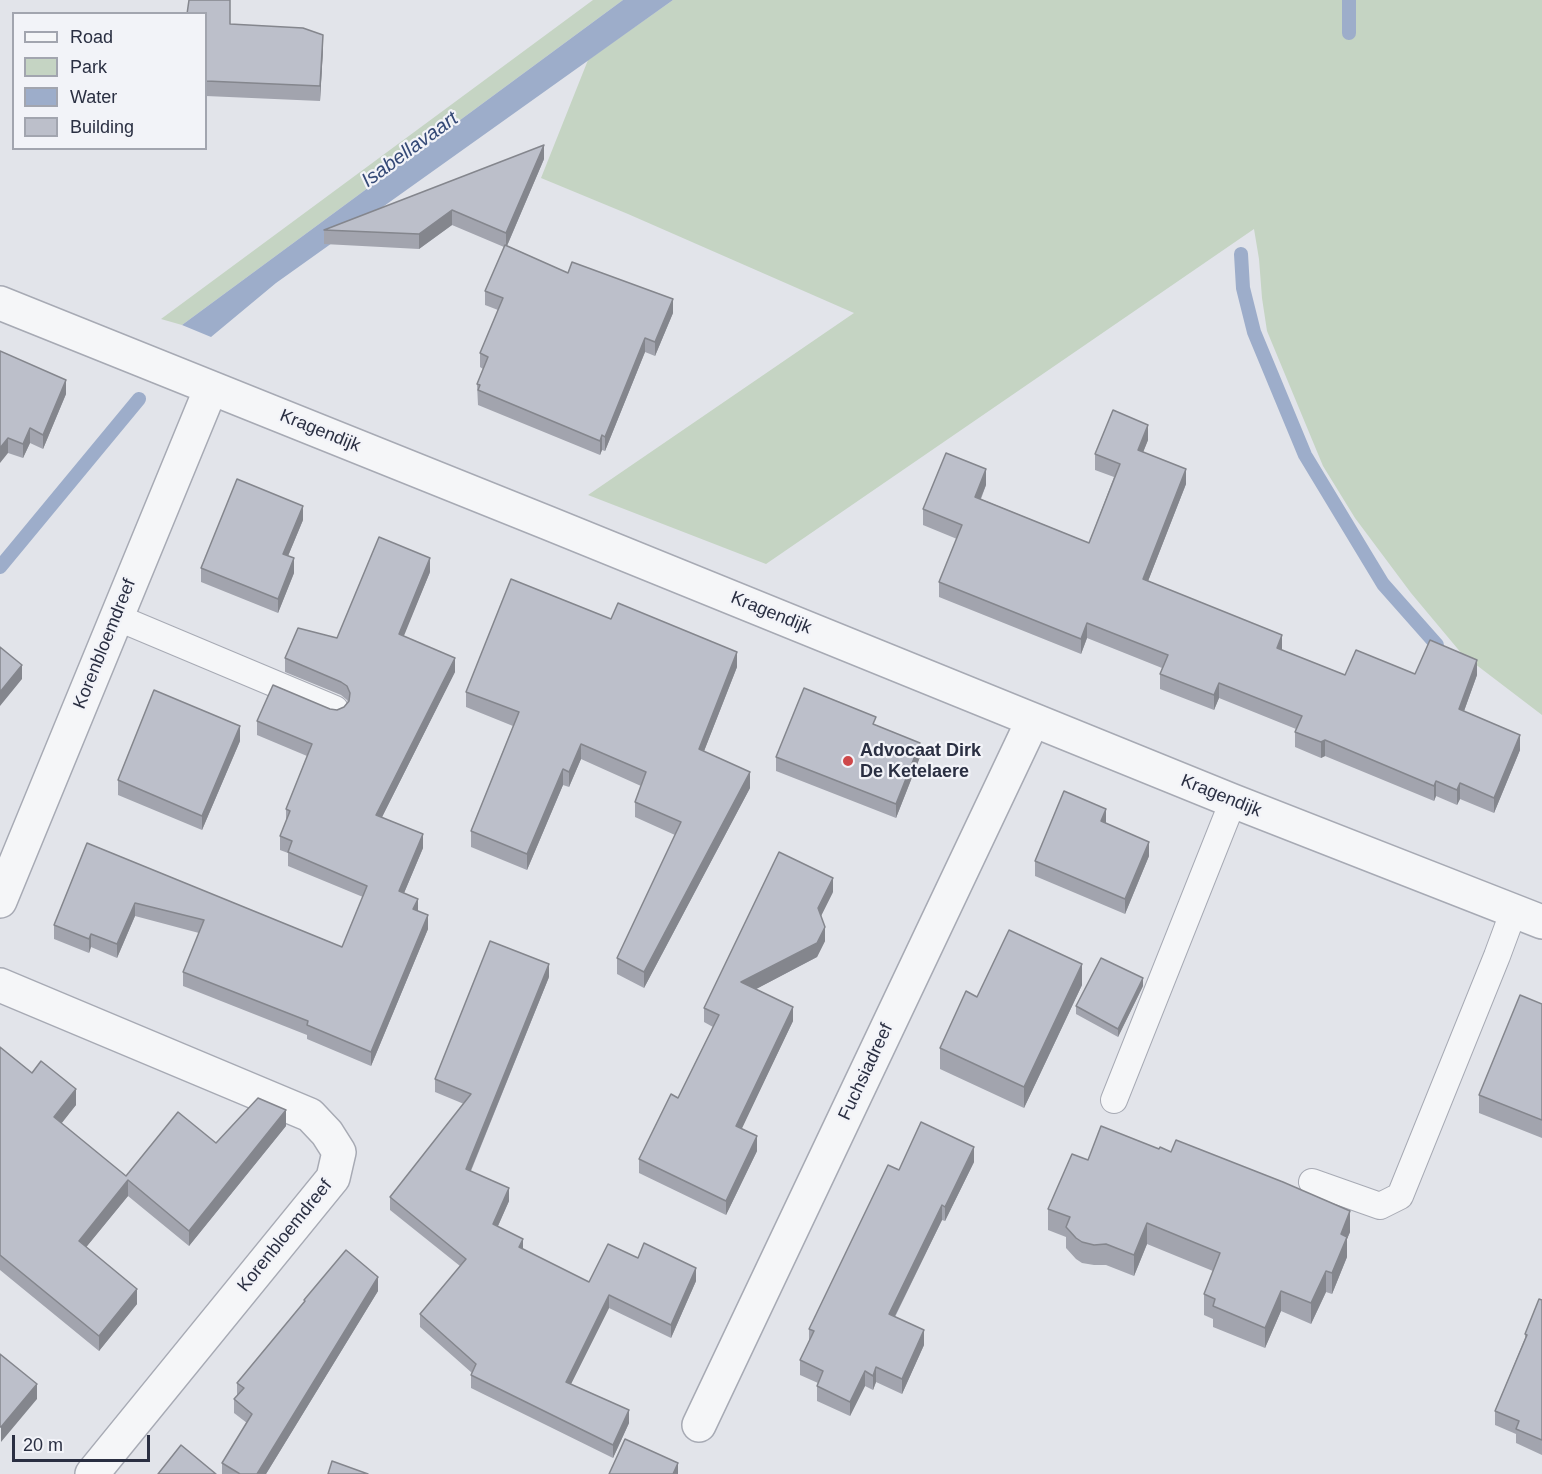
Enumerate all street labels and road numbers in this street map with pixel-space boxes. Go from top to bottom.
street label: Kragendijk [277,405,363,457]
street label: Korenbloemdreef [69,576,141,712]
street label: Kragendijk [728,587,814,639]
street label: Kragendijk [1178,770,1264,822]
street label: Fuchsiadreef [834,1020,898,1124]
street label: Korenbloemdreef [233,1176,337,1296]

